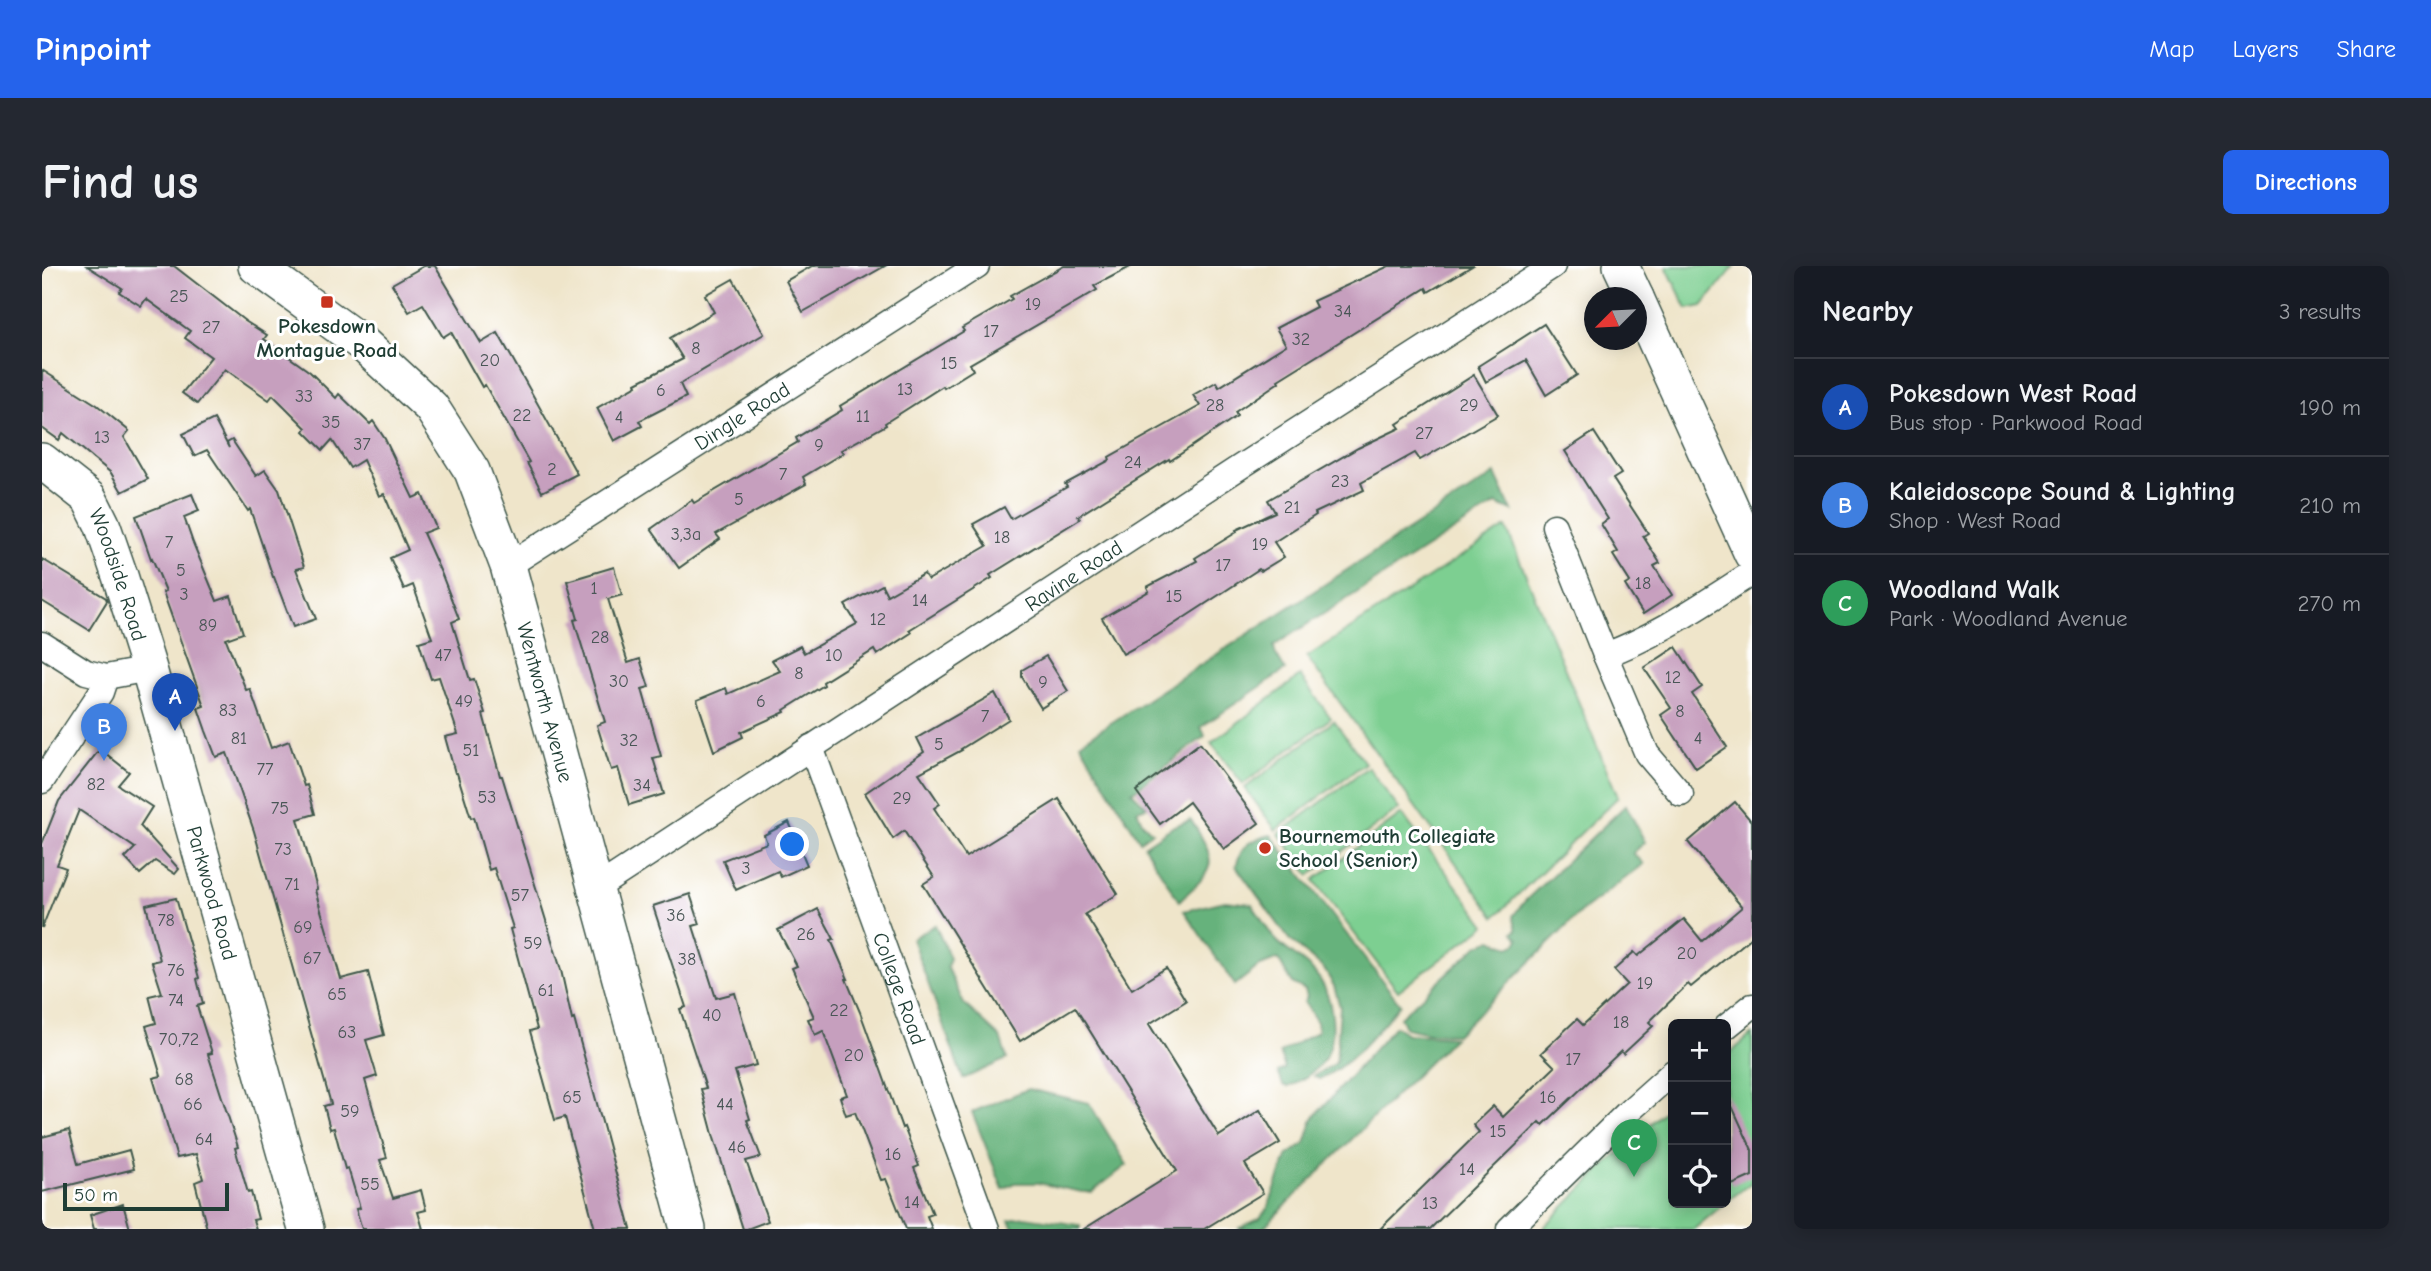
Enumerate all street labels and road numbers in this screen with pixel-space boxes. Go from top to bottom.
street label: Dingle Road [690,377,794,455]
street label: Woodside Road [84,504,151,644]
street label: Ravine Road [1021,535,1127,616]
street label: Wentworth Avenue [512,620,578,785]
street label: Parkwood Road [182,823,242,963]
street label: College Road [868,929,931,1048]

